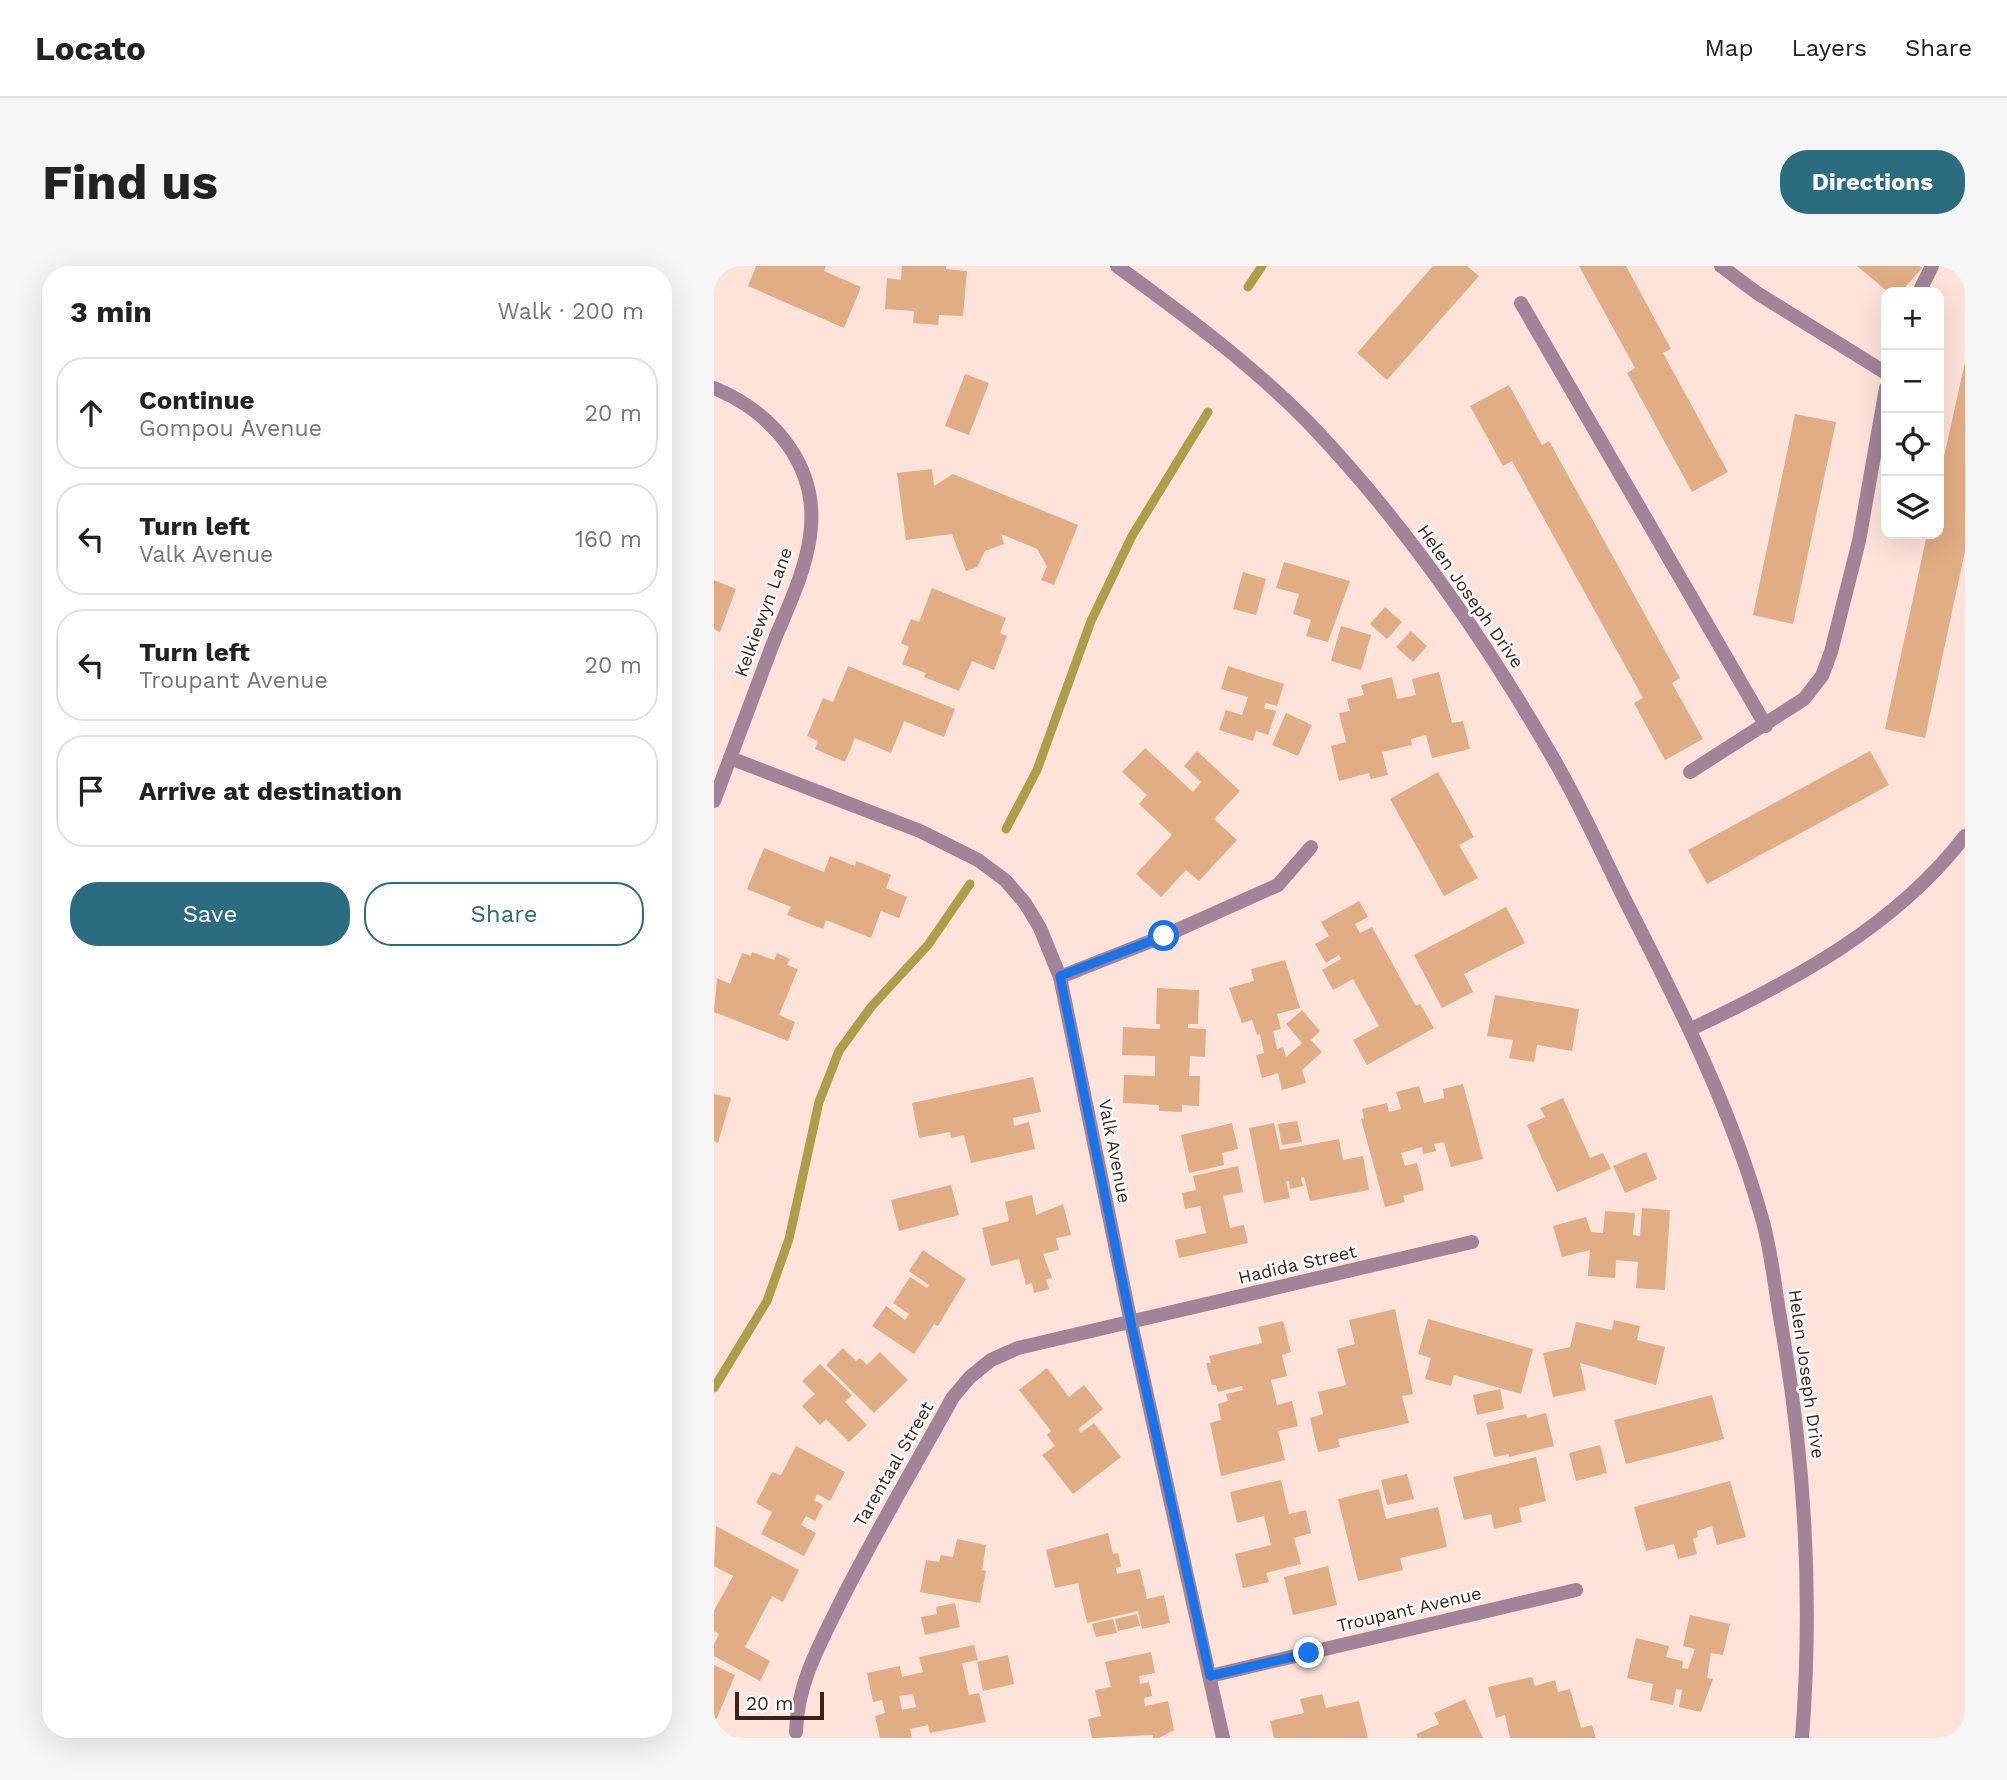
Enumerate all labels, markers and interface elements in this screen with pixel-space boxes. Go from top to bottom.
text: Locato [35,29,146,68]
text: Map [1705,34,1753,62]
text: Layers [1791,34,1867,62]
text: Share [1905,34,1972,62]
button: Directions [1780,150,1965,214]
text: Find us [42,153,218,211]
map controls [1881,287,1944,539]
button: + [1881,287,1944,350]
text: 3 min [70,294,152,329]
text: Walk · 200 m [498,298,644,325]
button: − [1881,350,1944,413]
text: Continue [139,385,255,415]
icon: ahead [72,394,110,432]
text: 20 m [585,400,642,427]
button: locate [1881,413,1944,476]
text: Gompou Avenue [139,415,322,442]
button: layers [1881,476,1944,539]
text: Turn left [139,511,250,541]
icon: left [72,520,110,558]
street label: Helen Joseph Drive [1414,520,1528,672]
text: 160 m [575,526,642,553]
text: Valk Avenue [139,541,273,568]
street label: Kelkiewyn Lane [730,544,796,680]
text: Turn left [139,637,250,667]
icon: left [72,646,110,684]
text: 20 m [585,652,642,679]
text: Troupant Avenue [139,667,328,694]
icon: arrive [72,772,110,810]
text: Arrive at destination [139,776,402,806]
button: Save [70,882,350,946]
button: Share [364,882,644,946]
route start [1148,920,1179,951]
street label: Valk Avenue [1095,1097,1135,1205]
street label: Hadida Street [1236,1240,1359,1288]
street label: Helen Joseph Drive [1785,1288,1829,1460]
street label: Tarentaal Street [849,1397,938,1530]
street label: Troupant Avenue [1335,1582,1483,1636]
route end [1293,1637,1324,1668]
scale bar [735,1689,824,1721]
text: 20 m [746,1692,793,1715]

